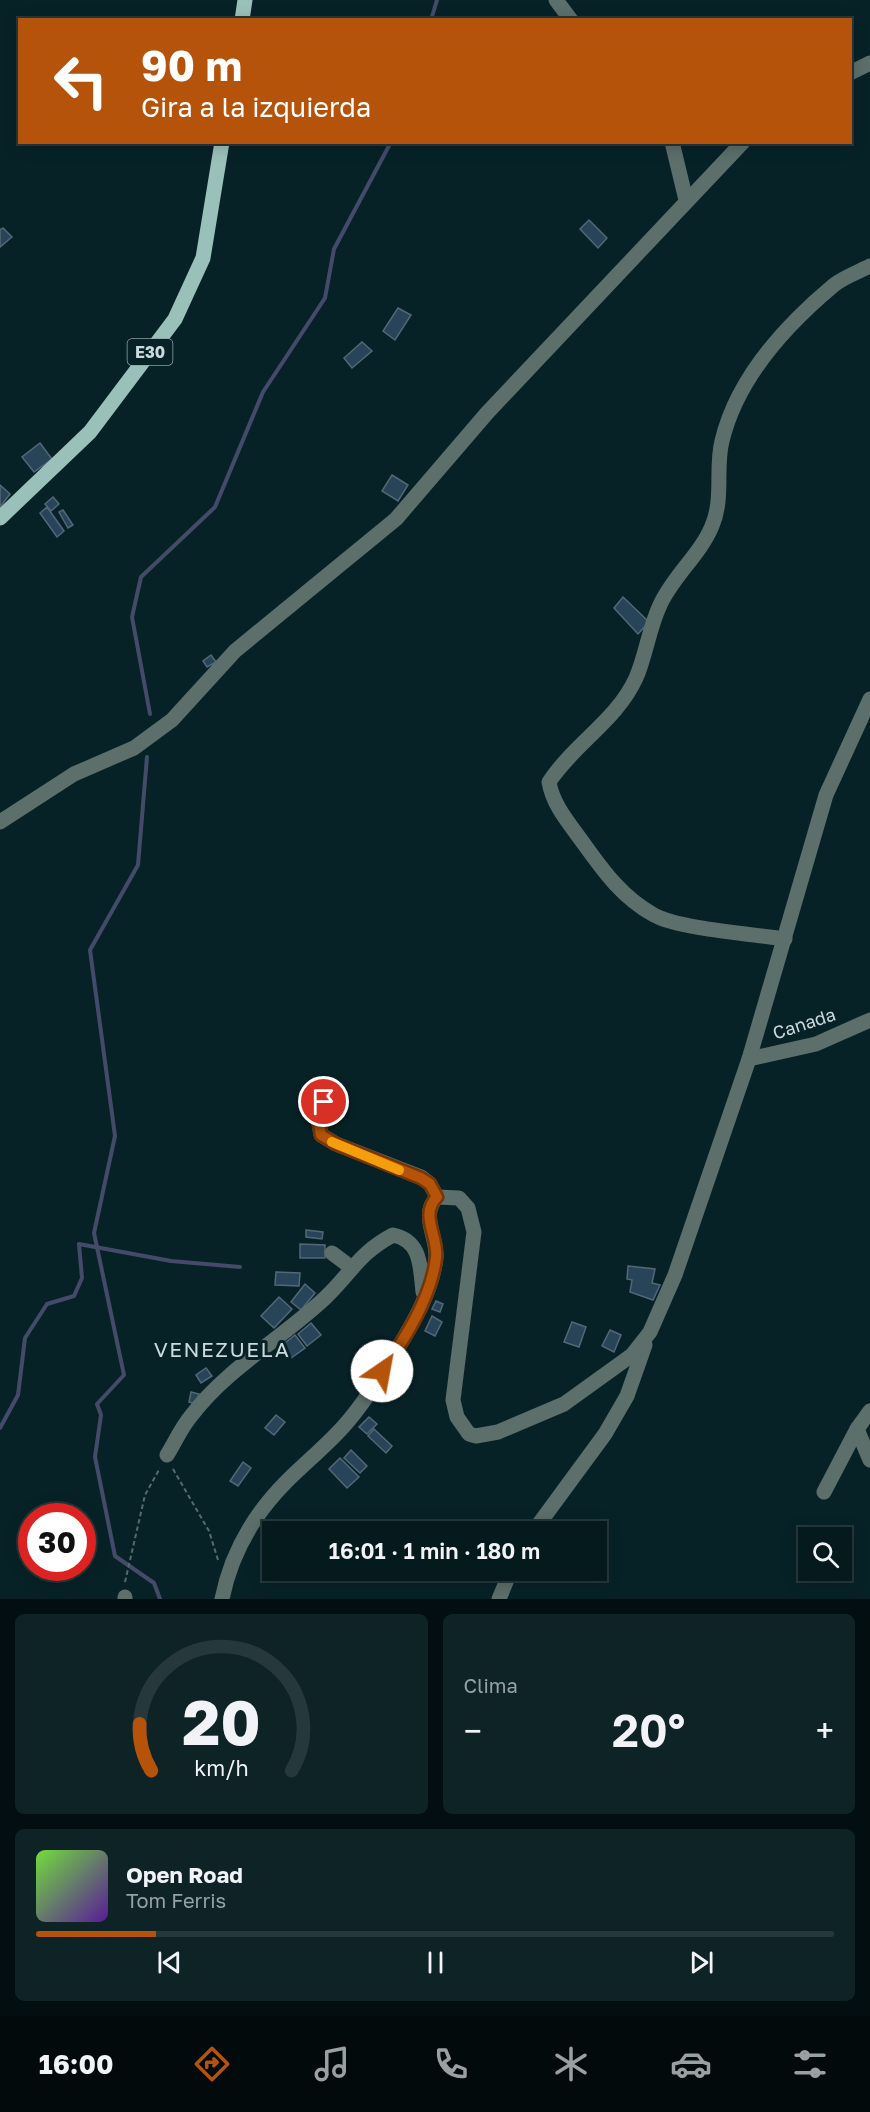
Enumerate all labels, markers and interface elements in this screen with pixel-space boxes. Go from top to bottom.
text: 90 m [141,40,242,90]
icon: left [42,42,120,120]
text: Gira a la izquierda [141,91,371,123]
road number: E30 [128,339,172,365]
street label: Canada [770,1003,838,1043]
pin [298,1076,349,1127]
icon: arrive [307,1085,340,1118]
district label: VENEZUELA [154,1336,290,1362]
position arrow [350,1339,414,1403]
speed limit sign: 30 [18,1503,96,1581]
map controls [798,1527,852,1581]
button: search [798,1527,852,1581]
text: 16:01 · 1 min · 180 m [329,1537,540,1564]
text: Clima [464,1673,518,1697]
text: 20 [182,1684,261,1759]
text: 20° [612,1703,685,1757]
text: − [464,1711,482,1750]
text: + [816,1711,834,1750]
text: km/h [194,1755,249,1781]
text: Open Road [126,1861,243,1888]
text: Tom Ferris [126,1888,226,1912]
icon: previous [153,1946,186,1979]
icon: pause [419,1946,452,1979]
icon: next [685,1946,718,1979]
icon: directions [191,2043,233,2085]
icon: music [311,2043,353,2085]
icon: phone [430,2043,472,2085]
icon: climate [550,2043,592,2085]
icon: car [670,2043,712,2085]
icon: filters [789,2043,831,2085]
text: 16:00 [39,2048,114,2080]

